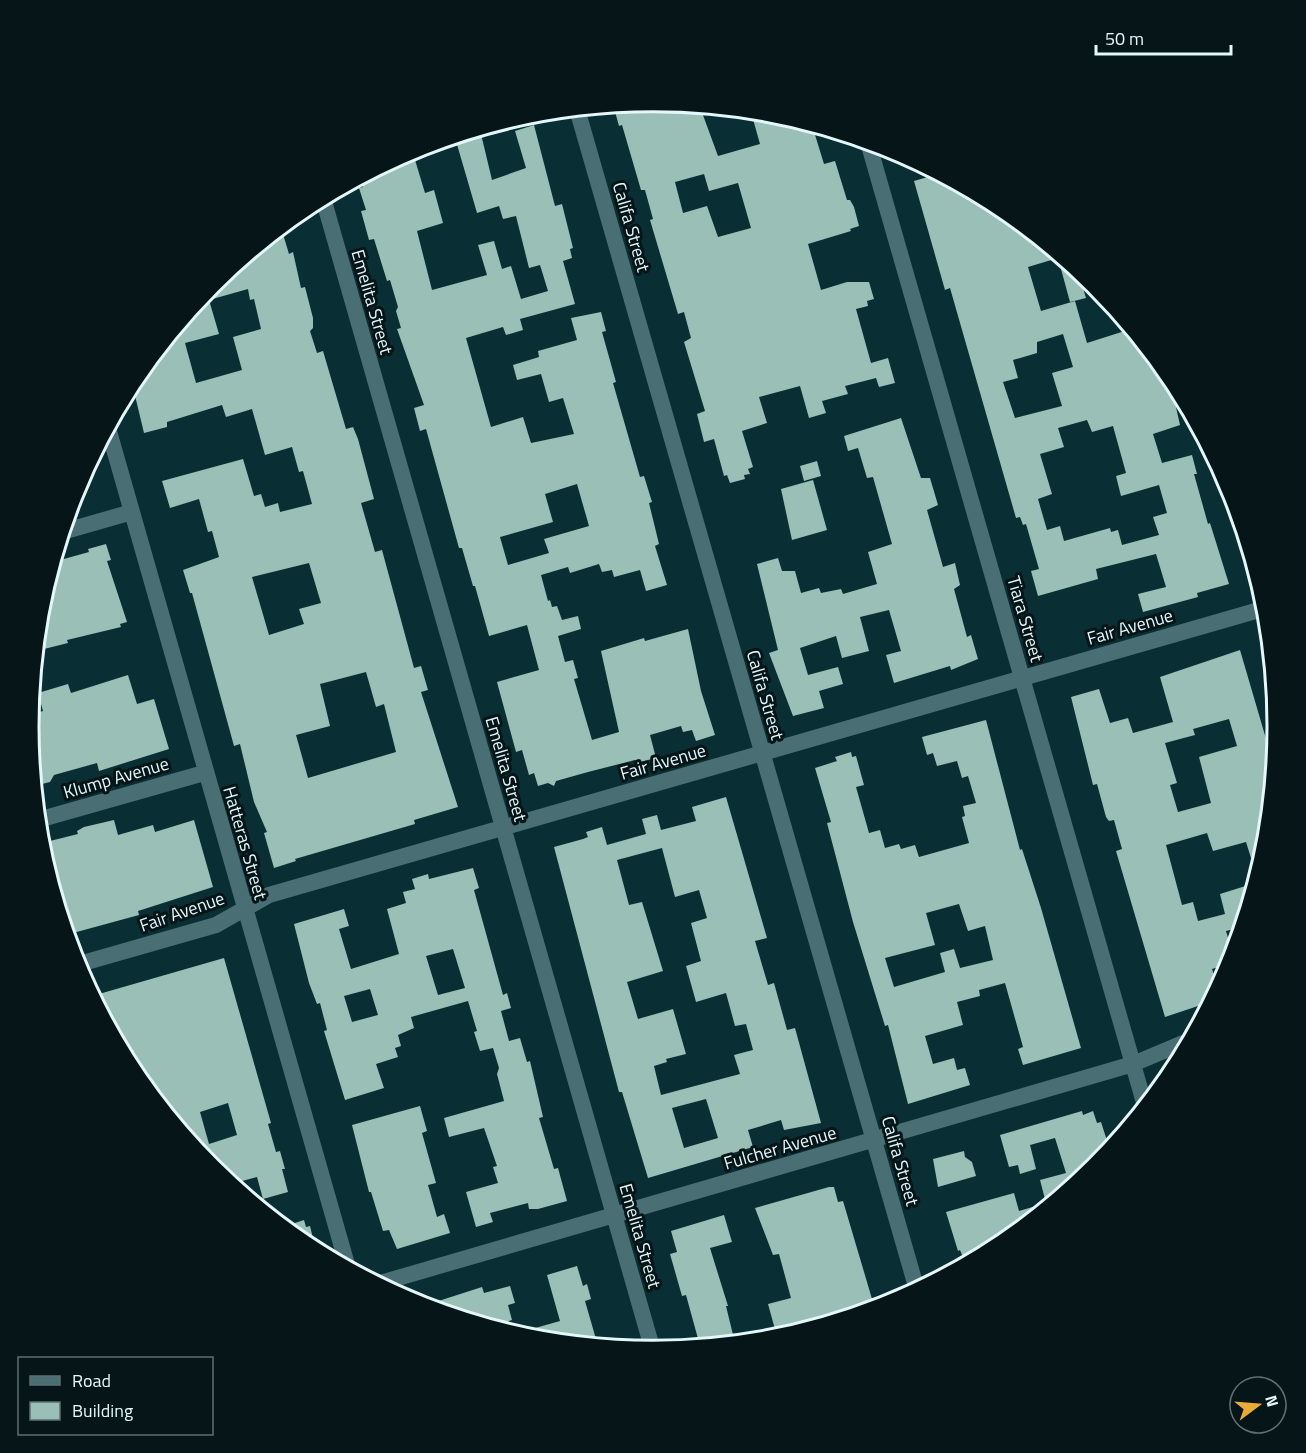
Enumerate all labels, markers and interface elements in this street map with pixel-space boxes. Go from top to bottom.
scale bar [1096,18,1231,56]
text: 50 m [1105,25,1144,52]
street label: Califa Street [606,179,657,276]
street label: Emelita Street [345,246,401,358]
street label: Tiara Street [1000,573,1051,666]
street label: Fair Avenue [1084,601,1176,652]
street label: Califa Street [740,647,791,744]
street label: Emelita Street [479,713,535,825]
street label: Fair Avenue [617,736,709,787]
street label: Klump Avenue [60,750,172,805]
street label: Hatteras Street [216,783,275,903]
street label: Fair Avenue [136,884,228,939]
street label: Califa Street [875,1113,926,1210]
street label: Fulcher Avenue [720,1119,839,1176]
street label: Emelita Street [613,1180,669,1292]
legend [18,1357,213,1435]
text: Road [72,1367,111,1394]
north arrow [1228,1375,1288,1435]
text: N [1259,1392,1285,1410]
text: Building [72,1397,133,1424]

